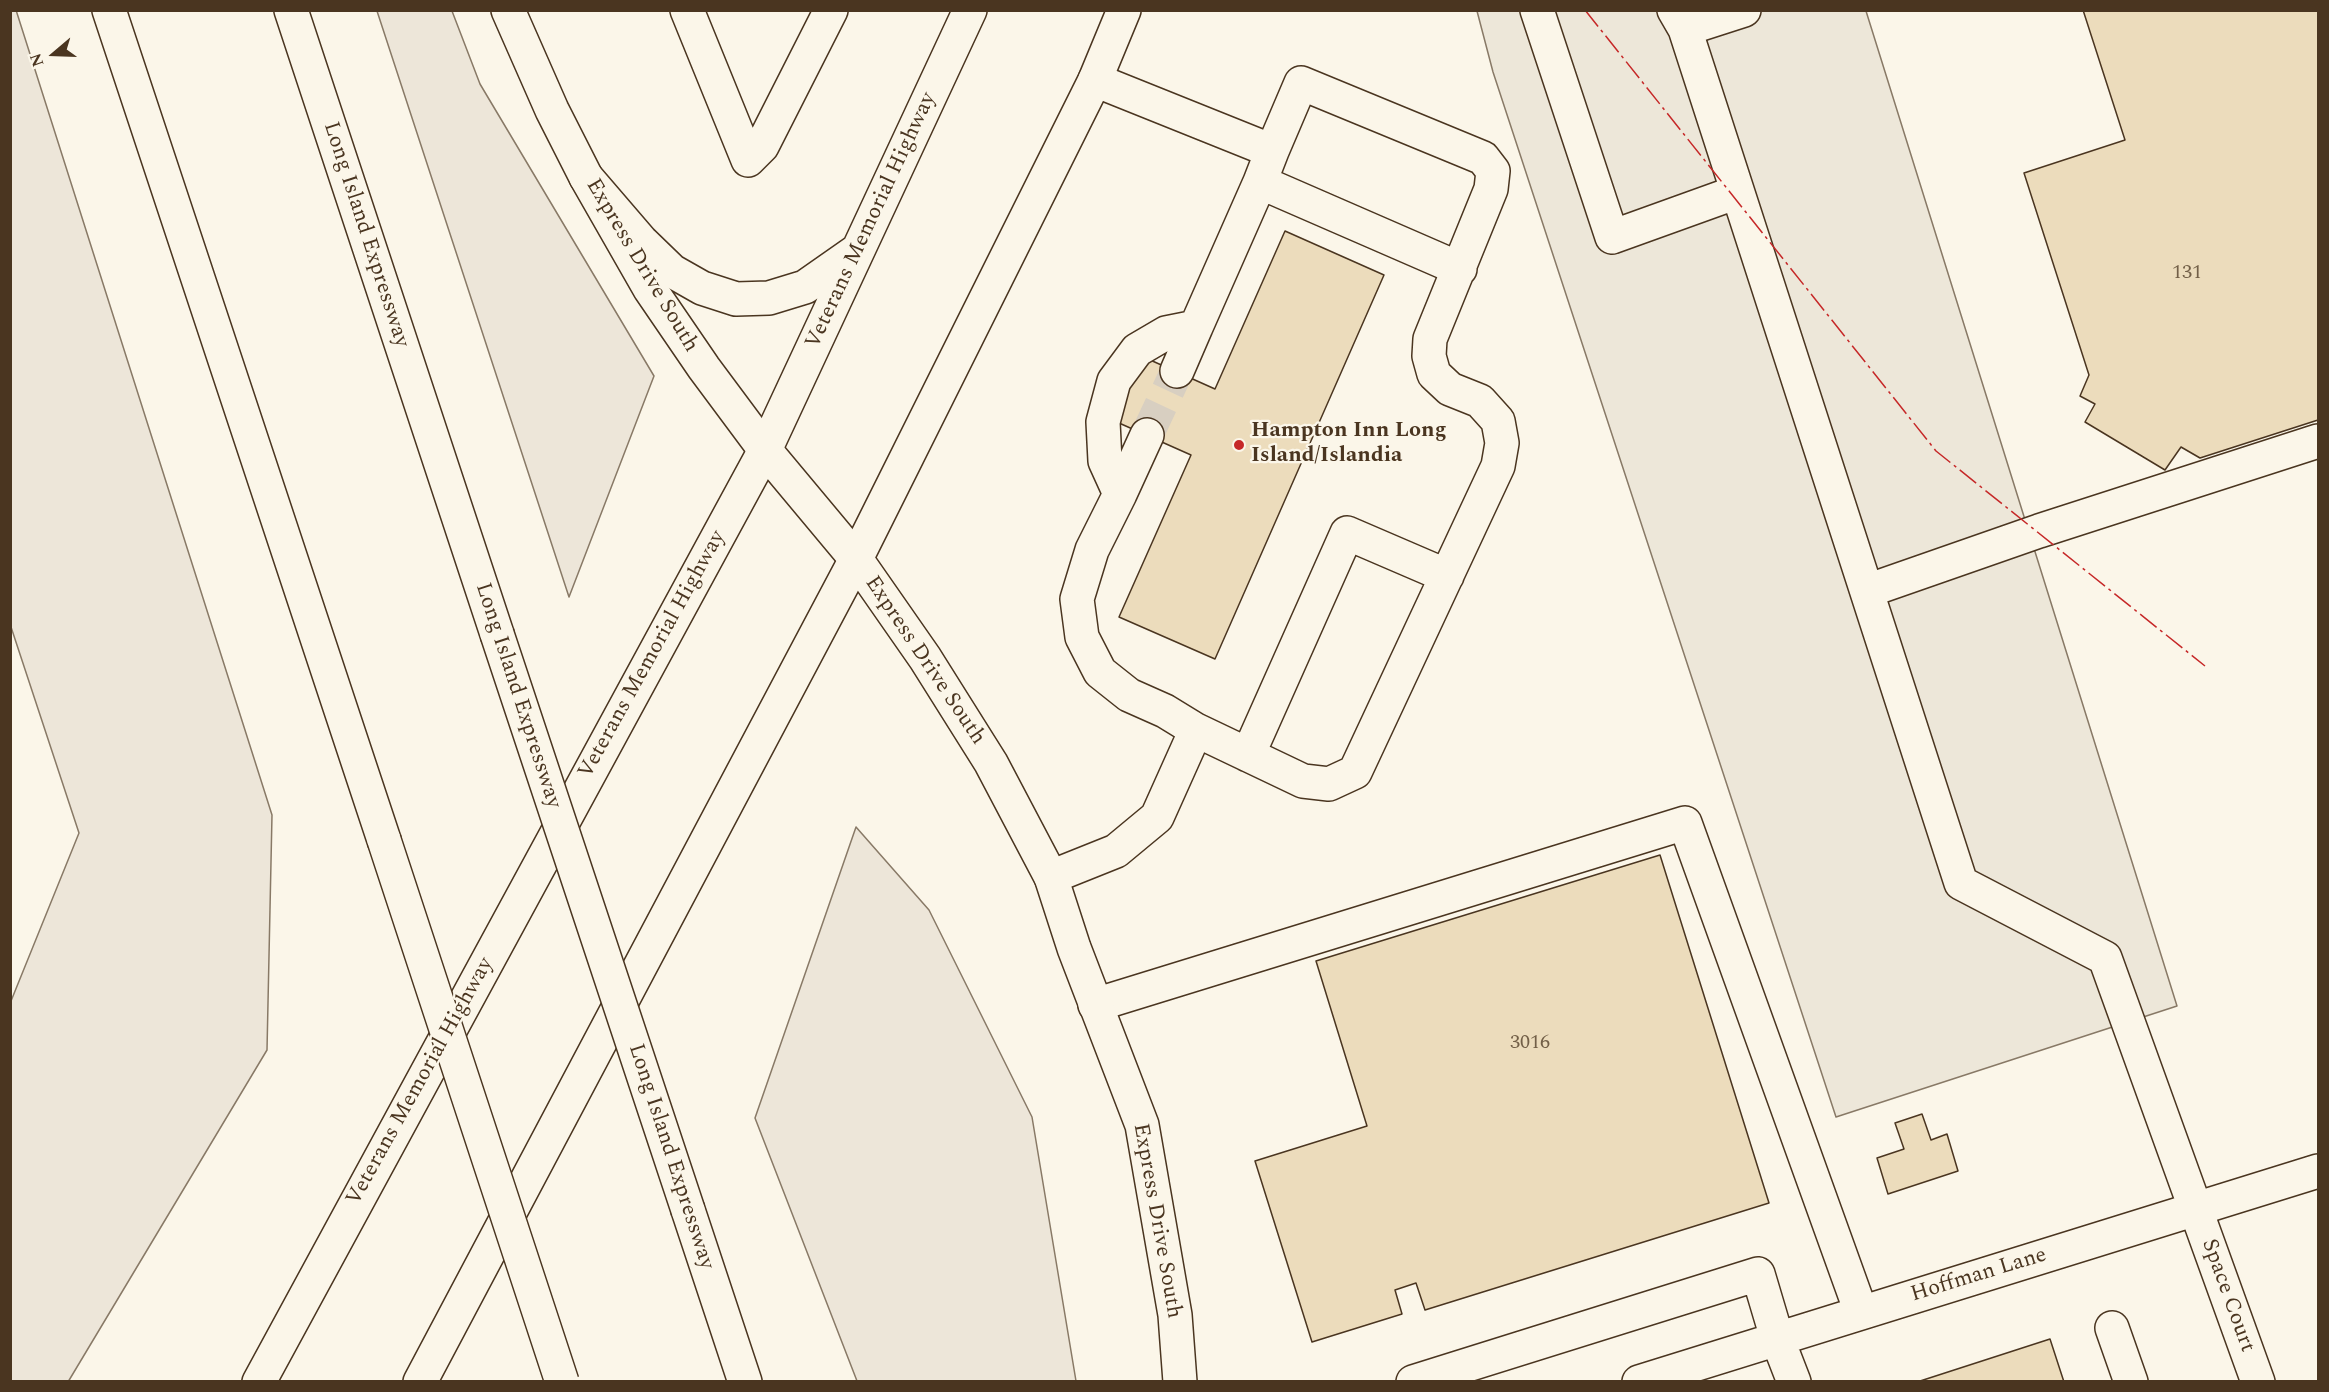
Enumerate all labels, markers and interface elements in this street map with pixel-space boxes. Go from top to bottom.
north arrow [24,24,84,84]
text: N [24,50,50,70]
street label: Veterans Memorial Highway [801,89,943,353]
street label: Long Island Expressway [316,119,414,351]
street label: Express Drive South [579,174,703,358]
house number: 131 [2172,262,2202,286]
place label: Hampton Inn Long Island/Islandia [1251,419,1447,470]
marker: Hampton Inn Long Island/Islandia [1232,438,1246,452]
street label: Veterans Memorial Highway [574,526,732,784]
street label: Express Drive South [858,572,990,750]
street label: Long Island Expressway [468,580,566,812]
street label: Veterans Memorial Highway [342,953,500,1211]
house number: 3016 [1510,1032,1550,1056]
street label: Long Island Expressway [621,1041,719,1273]
street label: Express Drive South [1126,1121,1186,1321]
street label: Space Court [2194,1236,2260,1356]
street label: Hoffman Lane [1908,1243,2050,1309]

